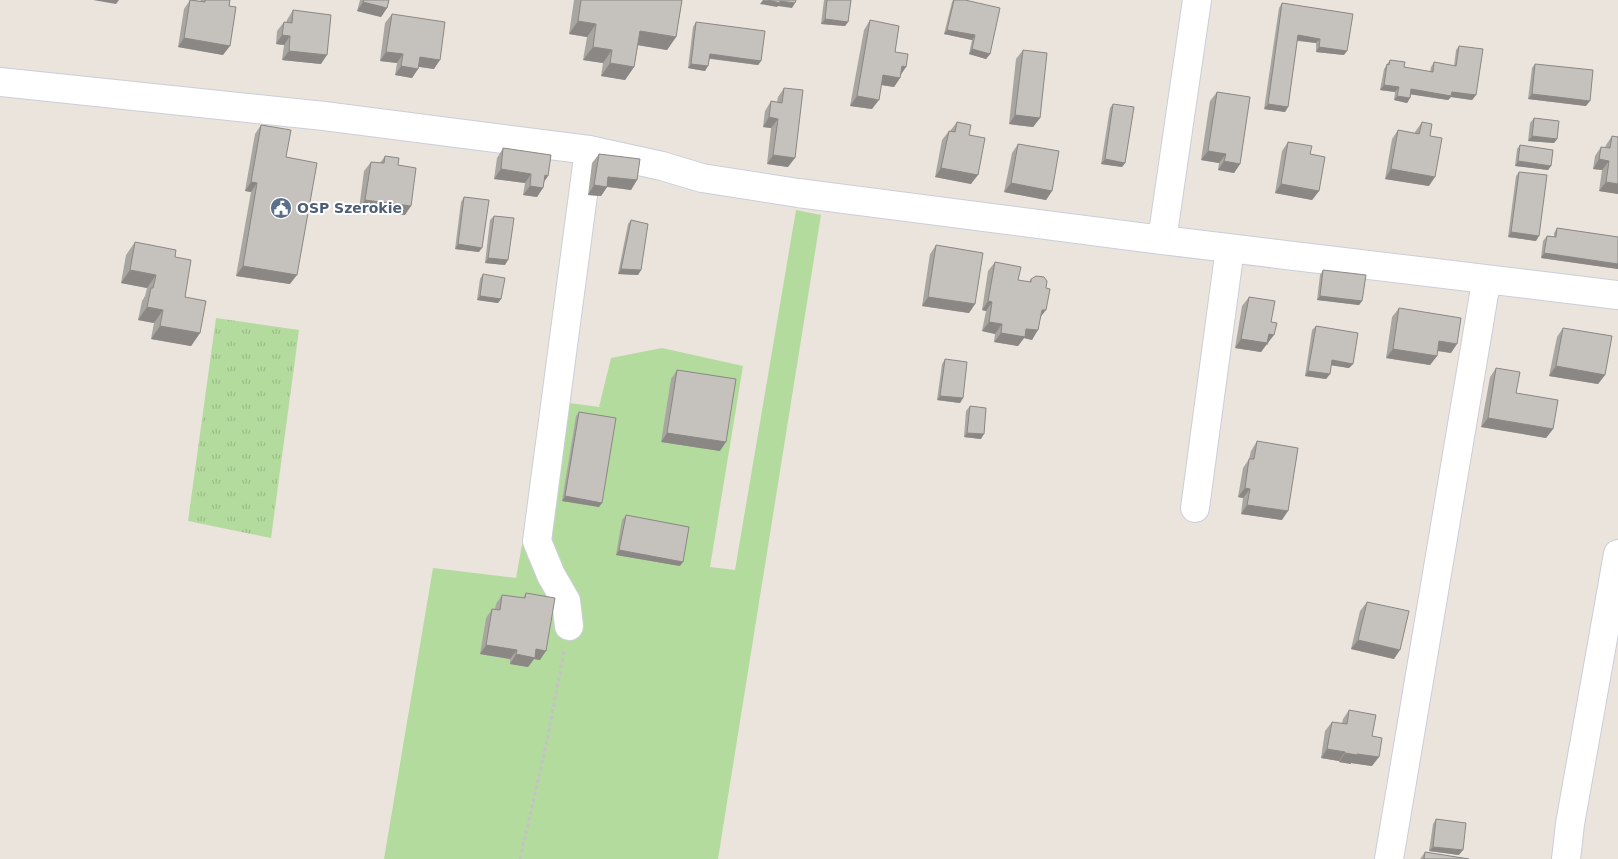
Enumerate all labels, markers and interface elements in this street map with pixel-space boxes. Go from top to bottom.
public building icon: OSP Szerokie [269,196,293,220]
place label: OSP Szerokie [297,200,402,216]

